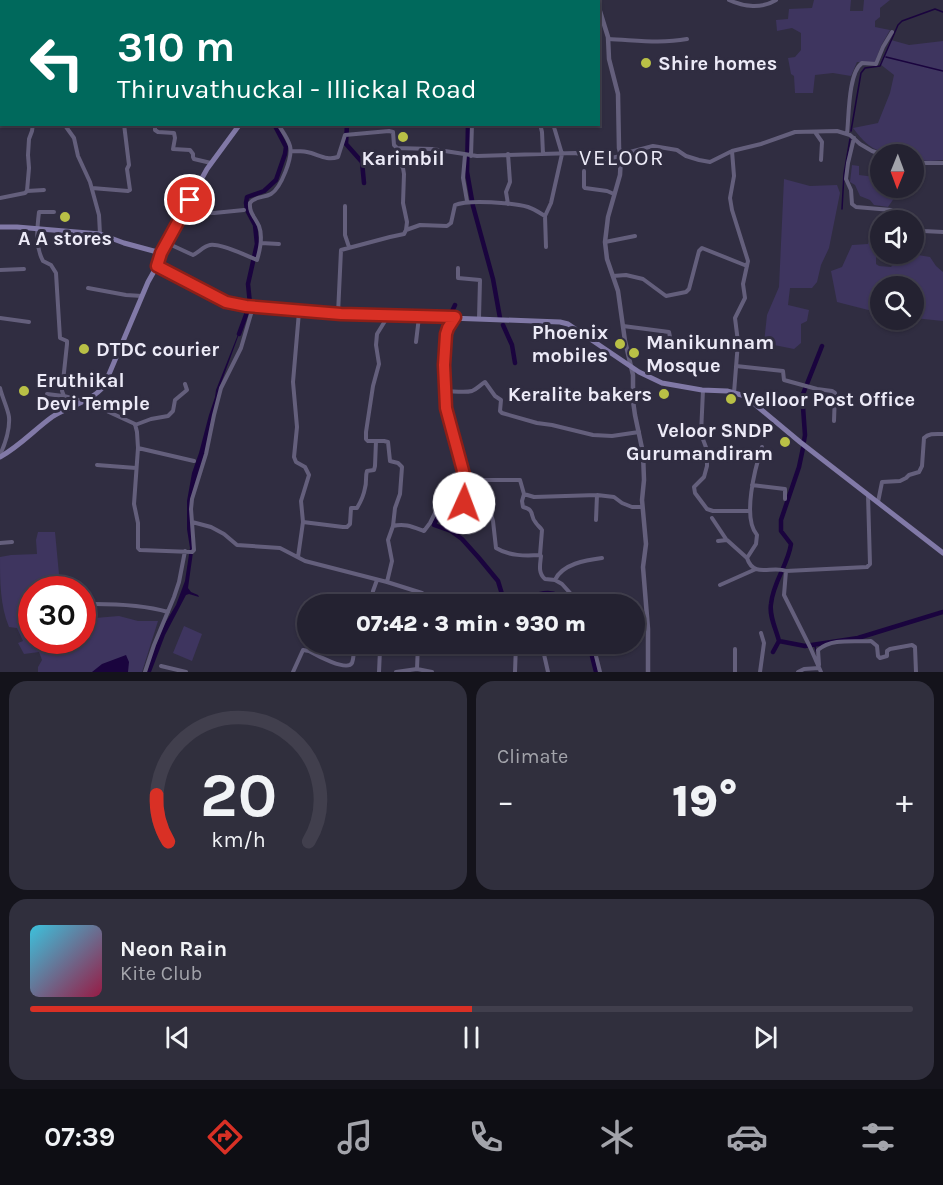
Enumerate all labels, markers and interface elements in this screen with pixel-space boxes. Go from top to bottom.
text: 310 m [117,22,235,72]
icon: left [18,24,96,102]
place label: Shire homes [658,52,777,75]
marker: Shire homes [639,56,653,70]
text: Thiruvathuckal - Illickal Road [117,73,477,105]
marker: Karimbil [396,130,410,144]
north arrow [870,144,924,198]
map controls [870,144,924,330]
district label: VELOOR [579,145,665,171]
place label: Karimbil [361,147,445,170]
pin [164,174,215,225]
icon: arrive [173,183,206,216]
marker: A A stores [58,210,72,224]
button: sound [870,210,924,264]
place label: A A stores [18,227,112,250]
button: search [870,276,924,330]
place label: Phoenix mobiles [532,321,608,367]
place label: Manikunnam Mosque [646,331,774,377]
marker: Phoenix mobiles [613,337,627,351]
place label: DTDC courier [96,338,219,361]
marker: DTDC courier [77,342,91,356]
marker: Manikunnam Mosque [627,346,641,360]
place label: Eruthikal Devi Temple [36,369,150,415]
place label: Keralite bakers [508,383,652,406]
marker: Eruthikal Devi Temple [17,384,31,398]
marker: Keralite bakers [657,387,671,401]
place label: Velloor Post Office [743,388,915,411]
marker: Velloor Post Office [724,392,738,406]
place label: Veloor SNDP Gurumandiram [626,419,773,465]
marker: Veloor SNDP Gurumandiram [778,435,792,449]
position arrow [432,471,496,535]
speed limit sign: 30 [18,576,96,654]
text: 07:42 · 3 min · 930 m [356,611,586,637]
text: Climate [497,745,568,768]
text: 20 [199,759,277,832]
text: 19° [672,775,738,827]
text: − [497,782,514,820]
text: + [896,782,913,820]
text: km/h [211,828,265,853]
text: Neon Rain [120,936,227,962]
text: Kite Club [120,962,202,985]
icon: previous [161,1021,194,1054]
icon: pause [455,1021,488,1054]
icon: next [749,1021,782,1054]
icon: directions [204,1116,246,1158]
icon: music [334,1116,376,1158]
icon: phone [465,1116,507,1158]
icon: climate [596,1116,638,1158]
icon: car [726,1116,768,1158]
icon: filters [857,1116,899,1158]
text: 07:39 [44,1121,115,1153]

